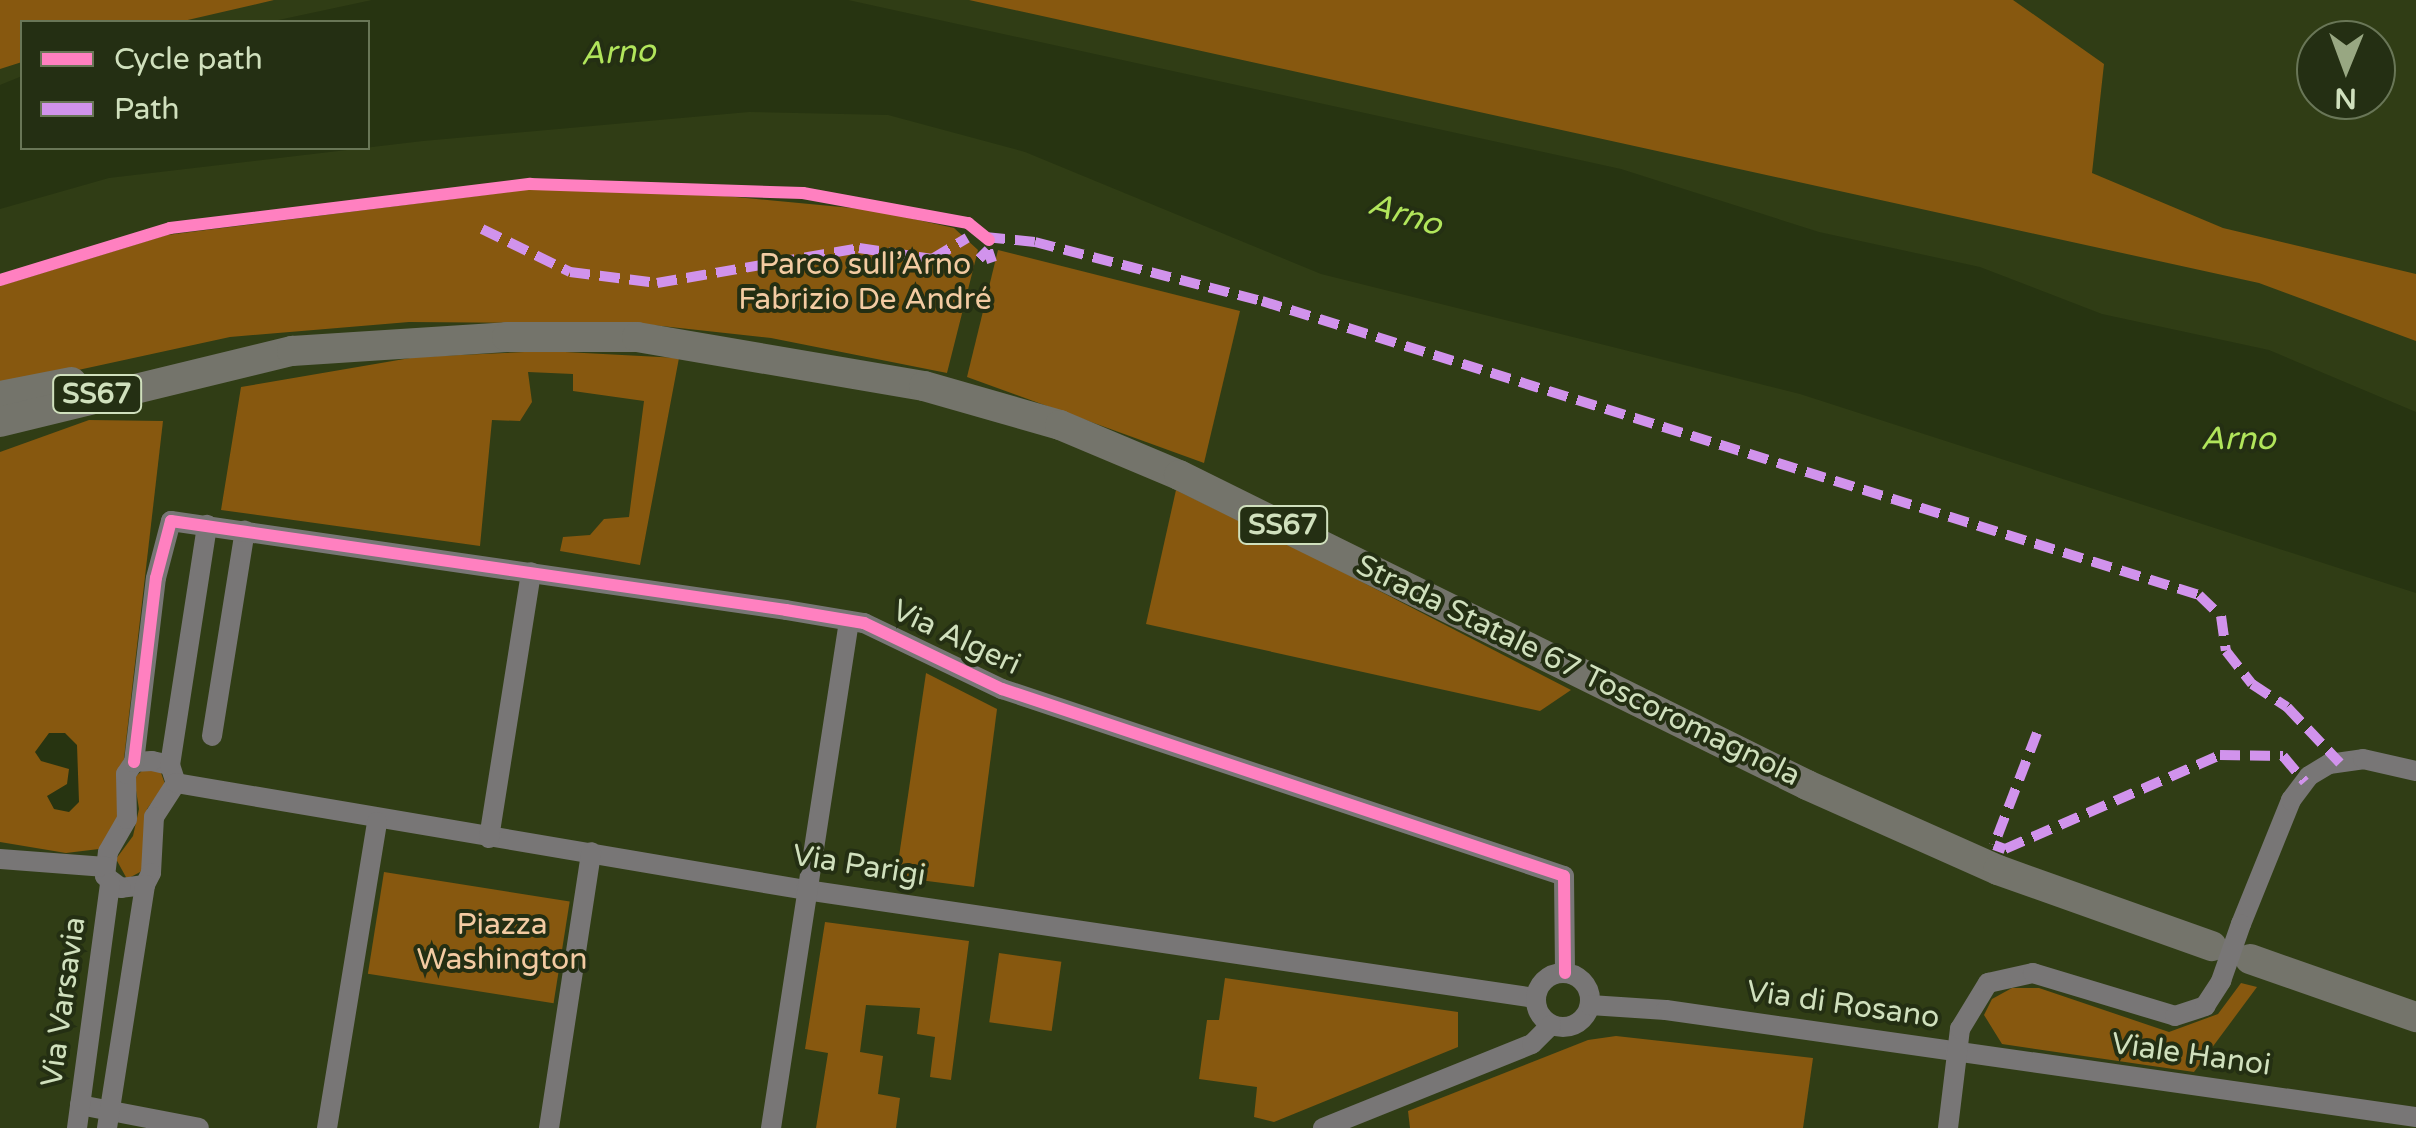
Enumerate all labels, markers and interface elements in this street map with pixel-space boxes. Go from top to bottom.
legend [20,20,370,150]
north arrow [2296,20,2396,120]
water label: Arno [580,32,656,74]
text: Cycle path [114,41,263,78]
text: N [2334,81,2357,115]
text: Path [114,91,180,128]
water label: Arno [1363,185,1447,245]
park label: Parco sull’Arno Fabrizio De André [738,247,992,318]
road number: SS67 [52,371,142,417]
water label: Arno [2201,420,2275,458]
road number: SS67 [1238,502,1328,548]
street label: Strada Statale 67 Toscoromagnola [1350,548,1806,794]
street label: Via Algeri [886,593,1026,683]
street label: Via Parigi [790,838,928,894]
park label: Piazza Washington [416,907,588,978]
street label: Via Varsavia [34,915,94,1089]
street label: Via di Rosano [1744,974,1942,1036]
street label: Viale Hanoi [2109,1026,2273,1084]

